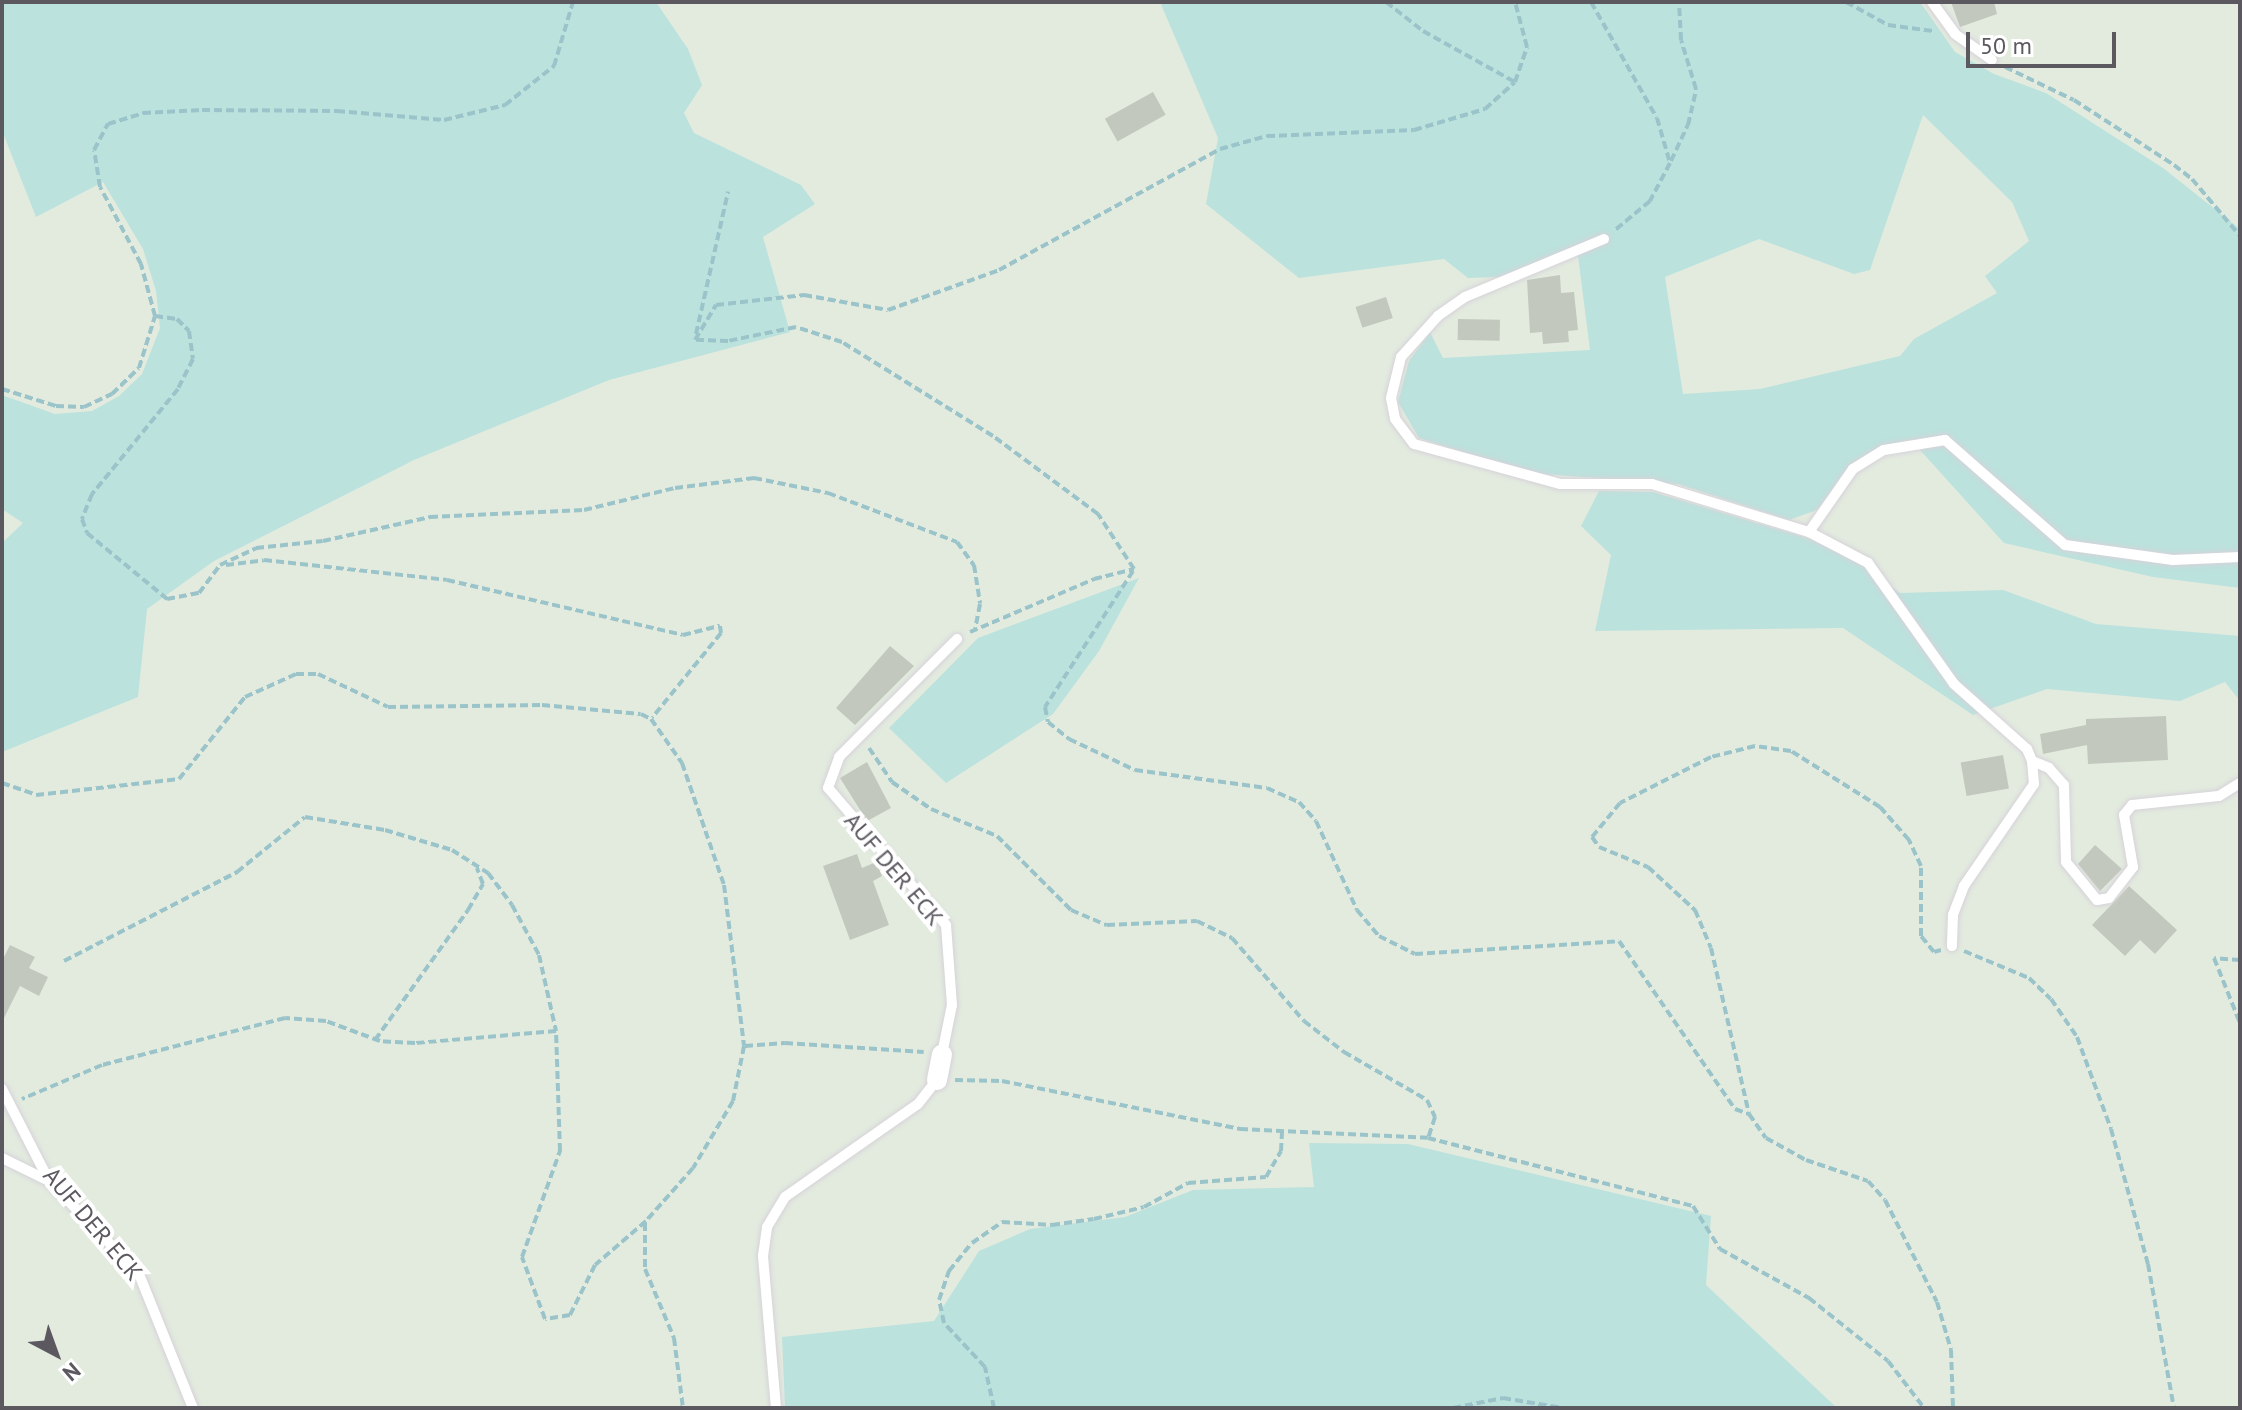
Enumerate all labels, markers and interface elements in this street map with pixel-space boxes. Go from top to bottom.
scale bar [1970,16,2120,66]
text: 50 m [1980,30,2032,61]
street label: AUF DER ECK [838,807,950,931]
street label: AUF DER ECK [37,1162,149,1286]
north arrow [16,1314,96,1394]
text: N [57,1357,86,1387]

